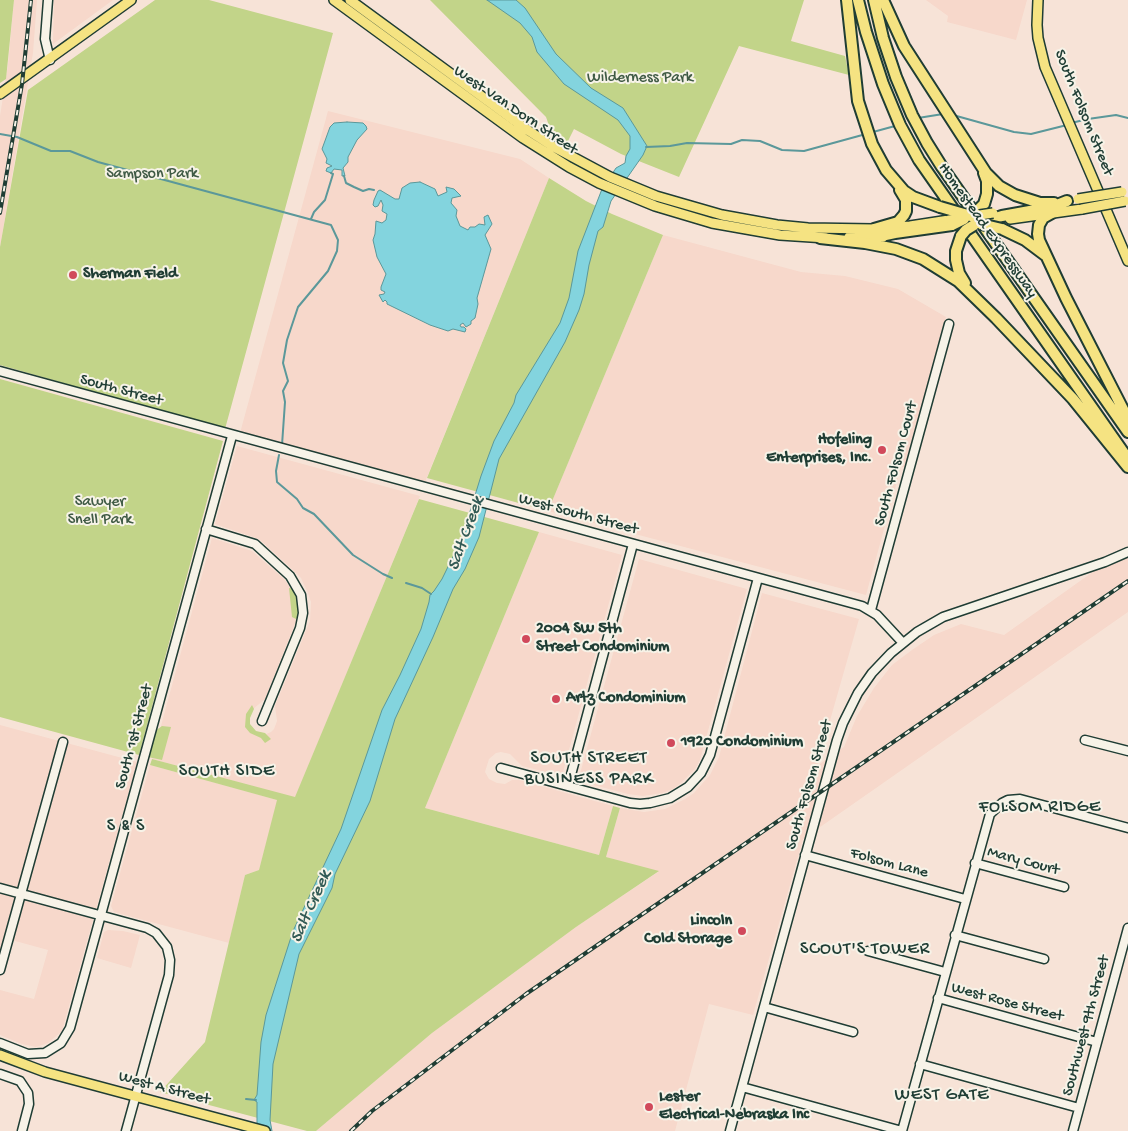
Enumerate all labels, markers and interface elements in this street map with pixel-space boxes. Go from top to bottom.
street label: South Folsom Street [1049,47,1117,179]
street label: West Van Dorn Street [449,62,581,160]
park label: Wilderness Park [587,69,693,89]
street label: Homestead Expressway [933,160,1041,302]
park label: Sampson Park [106,165,198,185]
place label: Sherman Field [83,265,177,285]
marker: Sherman Field [67,269,79,281]
street label: South Street [78,371,164,411]
street label: South Folsom Court [871,400,923,528]
place label: Hofeling Enterprises, Inc. [766,431,872,469]
marker: Hofeling Enterprises, Inc. [876,444,888,456]
street label: West South Street [516,490,640,540]
park label: Sawyer Snell Park [68,493,132,531]
water label: Salt Creek [444,494,490,574]
place label: 2004 SW 5th Street Condominium [536,620,669,658]
marker: 2004 SW 5th Street Condominium [520,633,532,645]
street label: South 1st Street [112,683,158,791]
place label: Artz Condominium [566,689,686,709]
marker: Artz Condominium [550,693,562,705]
street label: South Folsom Street [782,718,838,852]
place label: 1920 Condominium [681,733,803,753]
marker: 1920 Condominium [665,737,677,749]
district label: SOUTH STREET BUSINESS PARK [523,748,655,791]
district label: SOUTH SIDE [177,761,277,783]
district label: FOLSOM RIDGE [977,797,1103,819]
district label: S & S [106,816,146,838]
street label: Mary Court [985,843,1061,881]
street label: Folsom Lane [848,844,930,884]
water label: Salt Creek [287,868,337,946]
place label: Lincoln Cold Storage [644,912,732,950]
marker: Lincoln Cold Storage [736,925,748,937]
district label: SCOUT'S TOWER [798,939,932,961]
street label: Southwest 9th Street [1059,954,1115,1098]
street label: West Rose Street [949,979,1065,1027]
street label: West A Street [116,1068,212,1110]
district label: WEST GATE [893,1085,991,1107]
place label: Lester Electrical-Nebraska Inc [659,1088,809,1126]
marker: Lester Electrical-Nebraska Inc [643,1101,655,1113]

